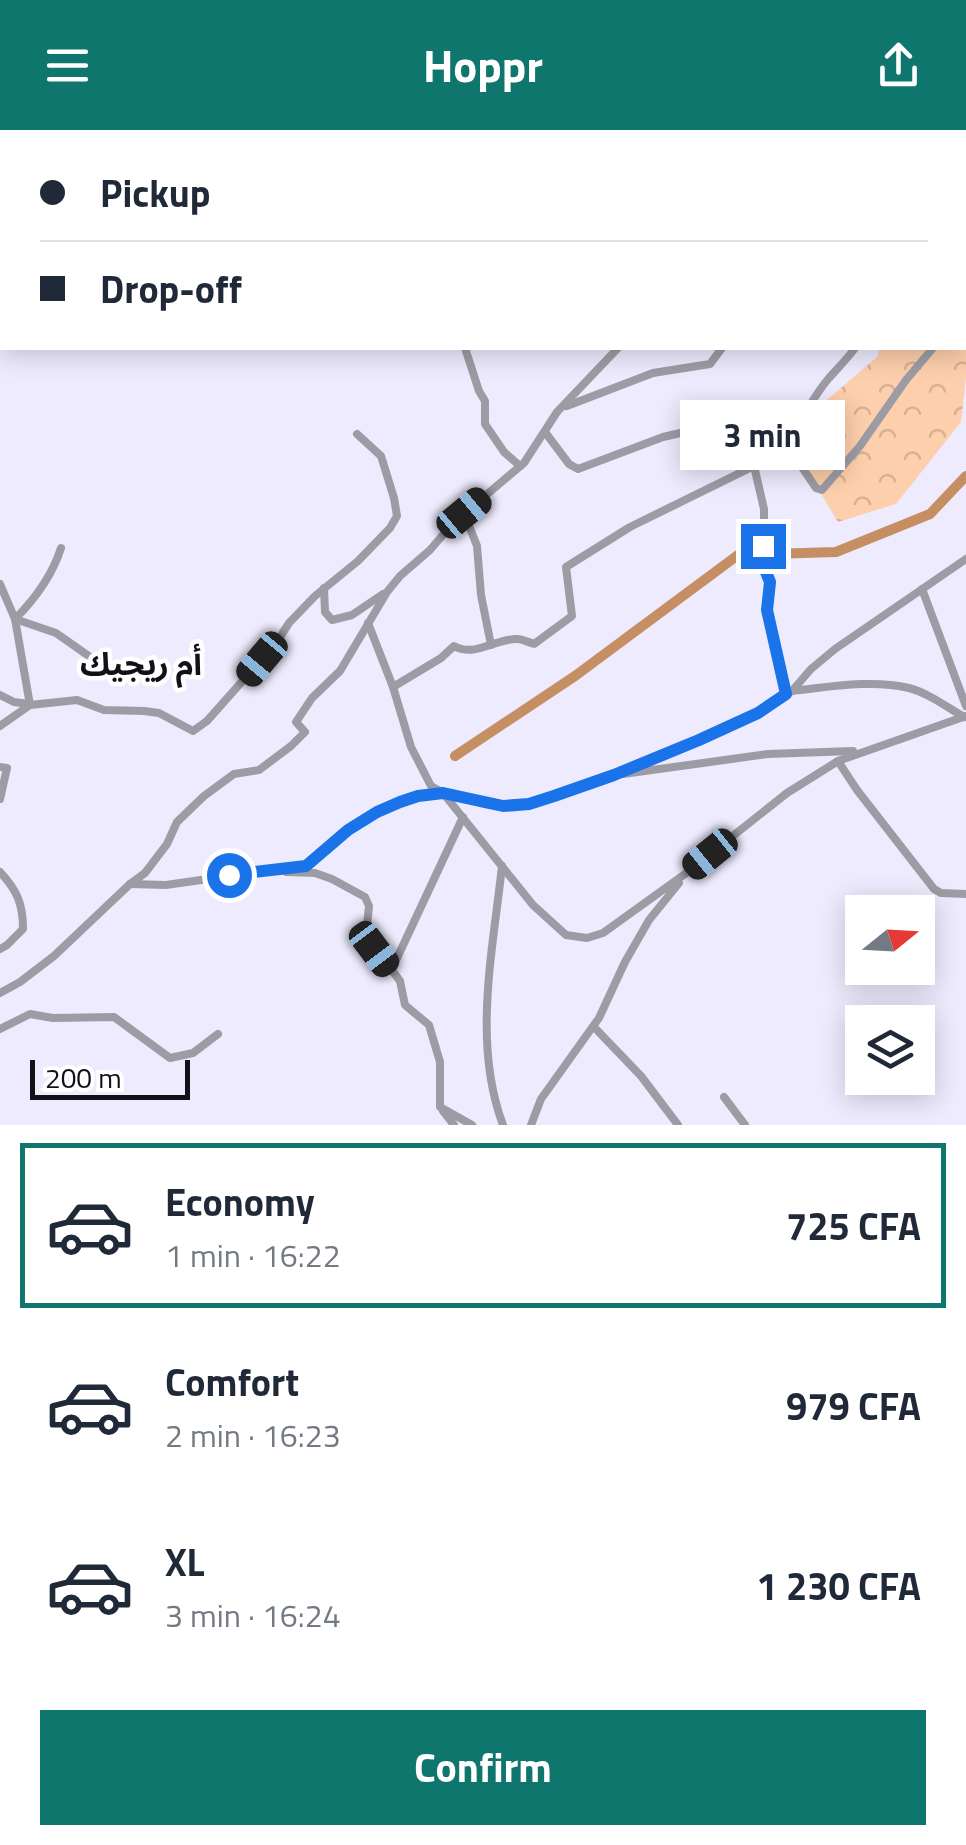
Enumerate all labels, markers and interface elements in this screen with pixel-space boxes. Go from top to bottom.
text: Hoppr [423,31,543,99]
icon: menu [40,38,95,93]
icon: share [871,38,926,93]
text: Pickup [100,164,210,222]
text: Drop-off [100,260,242,318]
callout: 3 min [680,401,846,471]
text: 3 min [724,411,801,459]
car [431,482,497,544]
route end [741,524,786,569]
car [231,626,293,692]
district label: أم ريجيك [80,639,202,689]
car [677,823,743,885]
route start [207,853,252,898]
north arrow [845,895,935,985]
map controls [845,895,935,1095]
car [344,916,404,982]
button: layers [845,1005,935,1095]
scale bar [30,1055,190,1100]
text: 200 m [45,1056,122,1099]
text: Economy [165,1173,315,1231]
icon: car [45,1181,135,1271]
text: 725 CFA [786,1197,921,1255]
text: 1 min · 16:22 [165,1231,341,1279]
text: Comfort [165,1353,299,1411]
icon: car [45,1361,135,1451]
text: 979 CFA [786,1377,921,1435]
text: 2 min · 16:23 [165,1411,341,1459]
text: XL [165,1533,205,1591]
icon: car [45,1541,135,1631]
text: 1 230 CFA [756,1557,921,1615]
text: 3 min · 16:24 [165,1591,341,1639]
button: Confirm [40,1710,926,1825]

